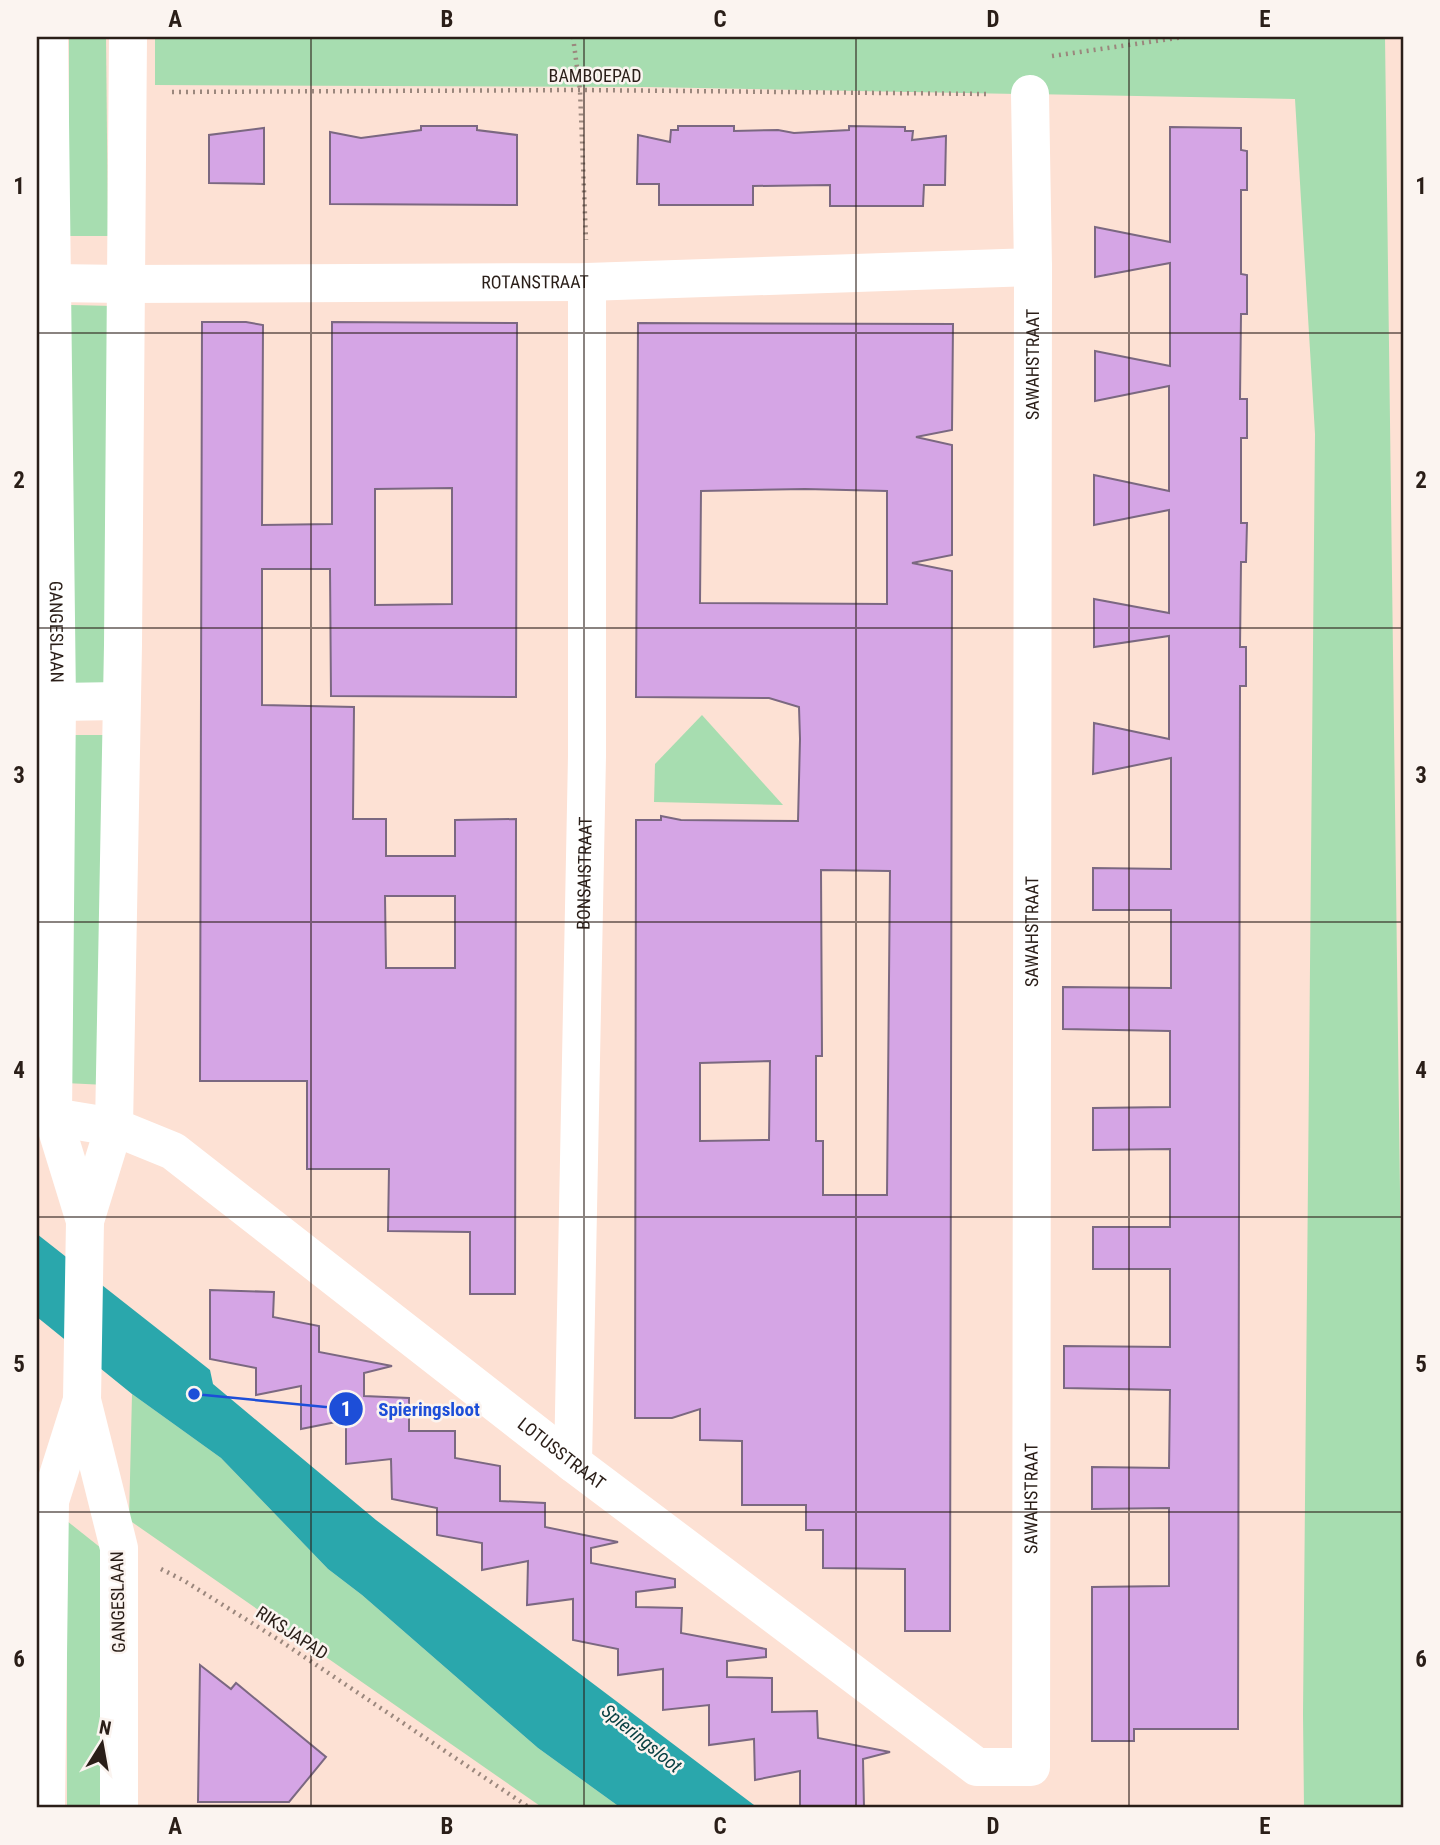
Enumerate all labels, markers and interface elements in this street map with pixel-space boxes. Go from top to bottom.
text: A [168,6,182,33]
text: B [441,6,453,33]
text: C [713,6,727,33]
text: D [987,6,1000,33]
text: E [1259,6,1271,33]
street label: BAMBOEPAD [549,65,641,86]
text: 1 [13,173,25,200]
text: 1 [1415,173,1427,200]
street label: ROTANSTRAAT [481,271,589,292]
street label: SAWAHSTRAAT [1022,309,1043,420]
text: 2 [13,467,25,494]
text: 2 [1415,467,1427,494]
street label: GANGESLAAN [46,581,68,683]
text: 3 [13,762,25,789]
text: 3 [1415,762,1427,789]
street label: BONSAISTRAAT [573,816,596,930]
street label: SAWAHSTRAAT [1021,876,1042,987]
text: 4 [13,1057,25,1084]
text: 4 [1415,1057,1427,1084]
text: 5 [13,1351,25,1378]
text: 5 [1415,1351,1427,1378]
callout: Spieringsloot [329,1389,493,1429]
text: 1 [341,1397,351,1421]
text: Spieringsloot [378,1398,480,1421]
street label: LOTUSSTRAAT [514,1413,610,1494]
street label: SAWAHSTRAAT [1020,1443,1041,1554]
street label: GANGESLAAN [106,1551,129,1653]
street label: RIKSJAPAD [252,1602,332,1664]
text: 6 [13,1646,25,1673]
text: 6 [1415,1646,1427,1673]
water label: Spieringsloot [597,1699,687,1778]
north arrow [66,1708,136,1778]
text: N [97,1715,113,1740]
text: A [168,1813,182,1840]
text: B [441,1813,453,1840]
text: C [713,1813,727,1840]
text: D [987,1813,1000,1840]
text: E [1259,1813,1271,1840]

